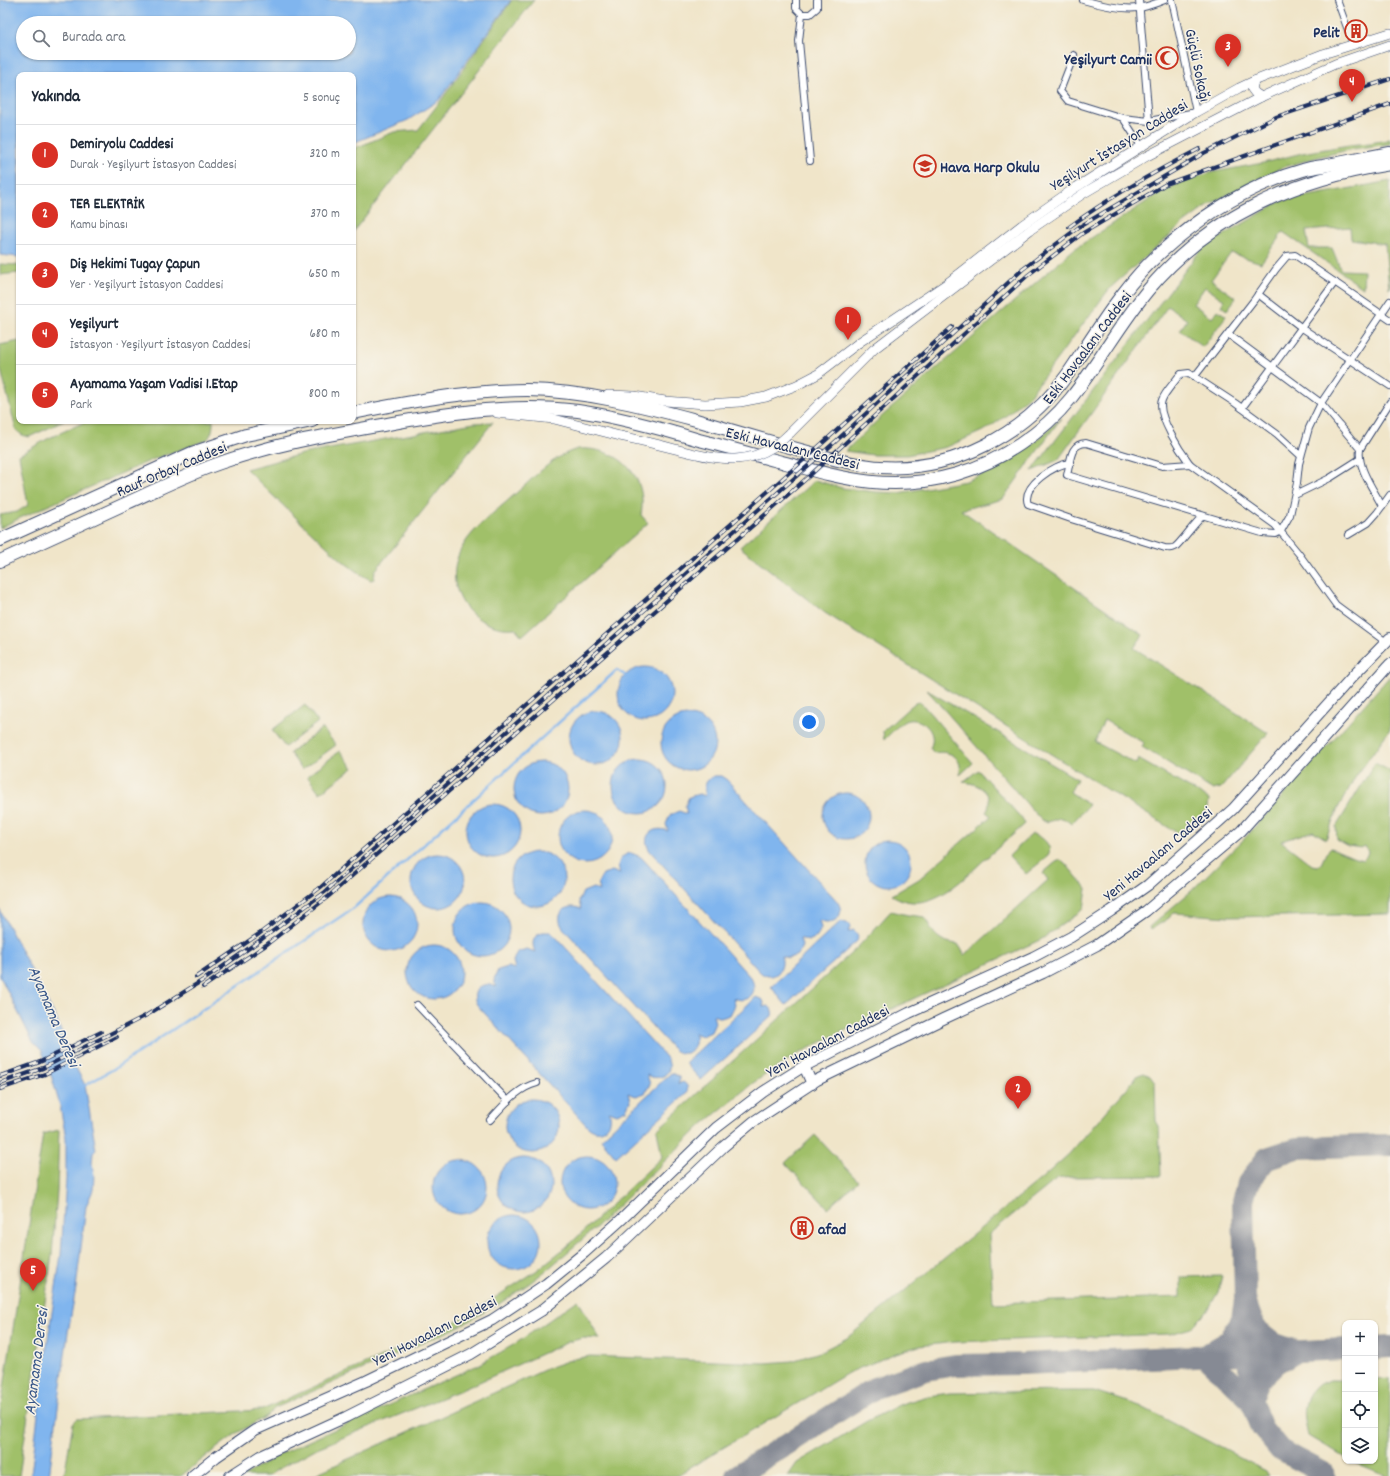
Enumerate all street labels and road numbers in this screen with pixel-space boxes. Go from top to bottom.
street label: Güçlü Sokağı [1178,27,1216,104]
street label: Yeşilyurt İstasyon Caddesi [1046,94,1193,198]
street label: Eski Havaalanı Caddesi [1038,287,1138,410]
street label: Eski Havaalanı Caddesi [723,422,862,477]
street label: Rauf Orbay Caddesi [113,437,231,504]
street label: Yeni Havaalanı Caddesi [1099,802,1218,908]
street label: Yeni Havaalanı Caddesi [762,1000,894,1084]
street label: Yeni Havaalanı Caddesi [369,1291,501,1374]

